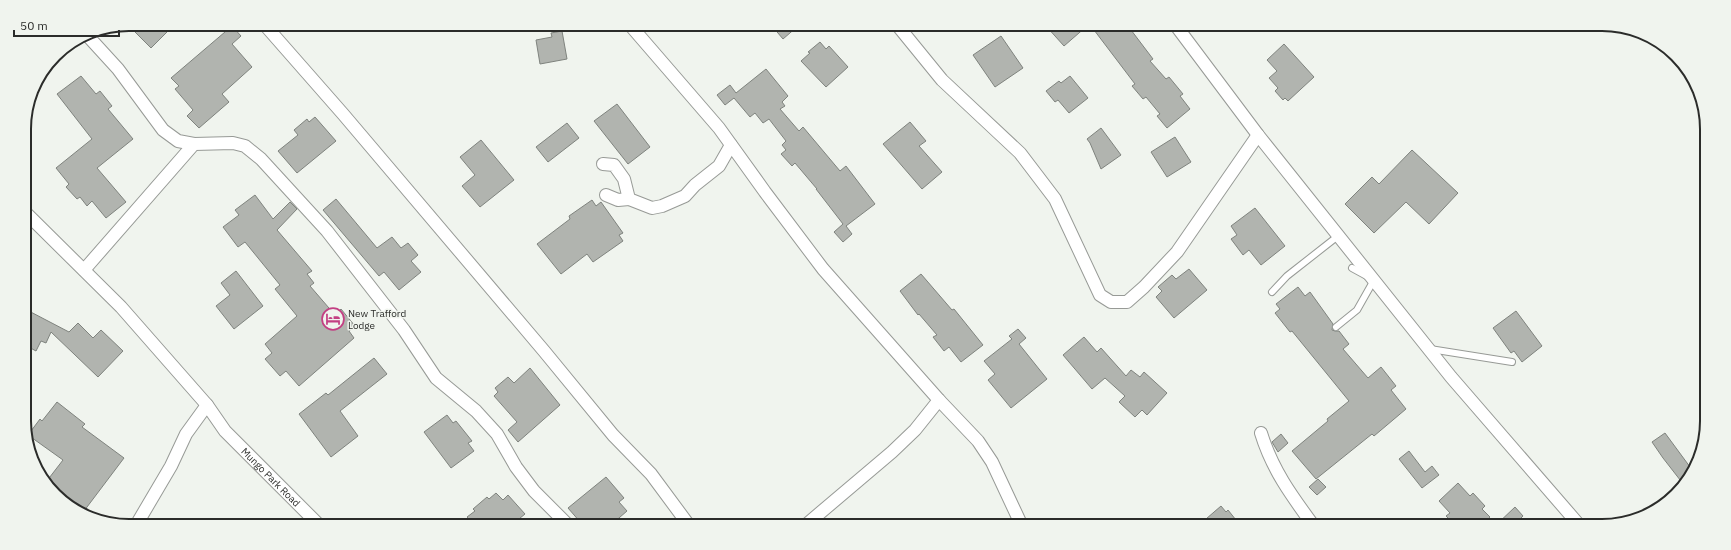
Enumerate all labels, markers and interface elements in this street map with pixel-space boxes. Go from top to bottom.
scale bar [14,12,119,38]
text: 50 m [20,18,48,33]
hotel icon: New Trafford Lodge [320,306,346,332]
place label: New Trafford Lodge [348,307,406,332]
street label: Mungo Park Road [238,445,303,510]

